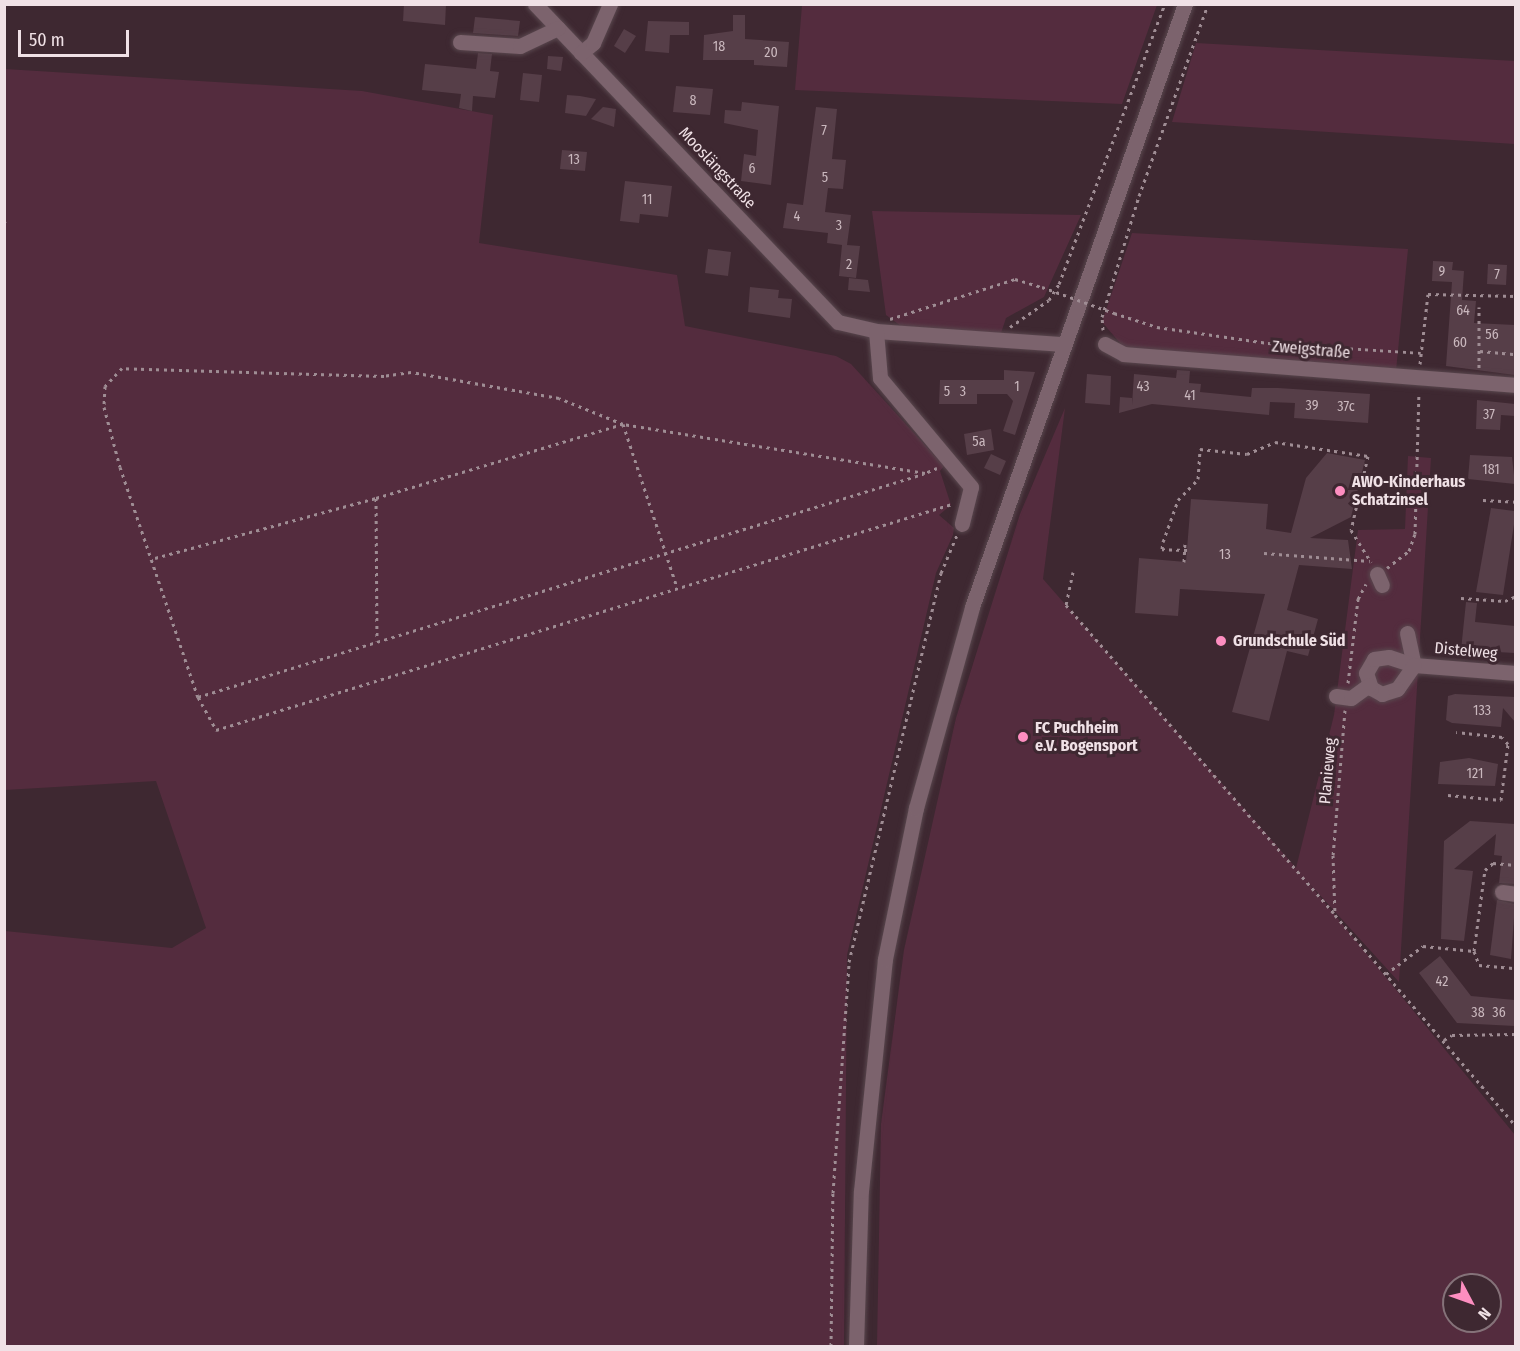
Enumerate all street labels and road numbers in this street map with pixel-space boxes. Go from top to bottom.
street label: Mooslängstraße [674,123,760,213]
street label: Zweigstraße [1271,337,1351,363]
street label: Distelweg [1434,639,1498,663]
street label: Planieweg [1316,737,1340,805]

